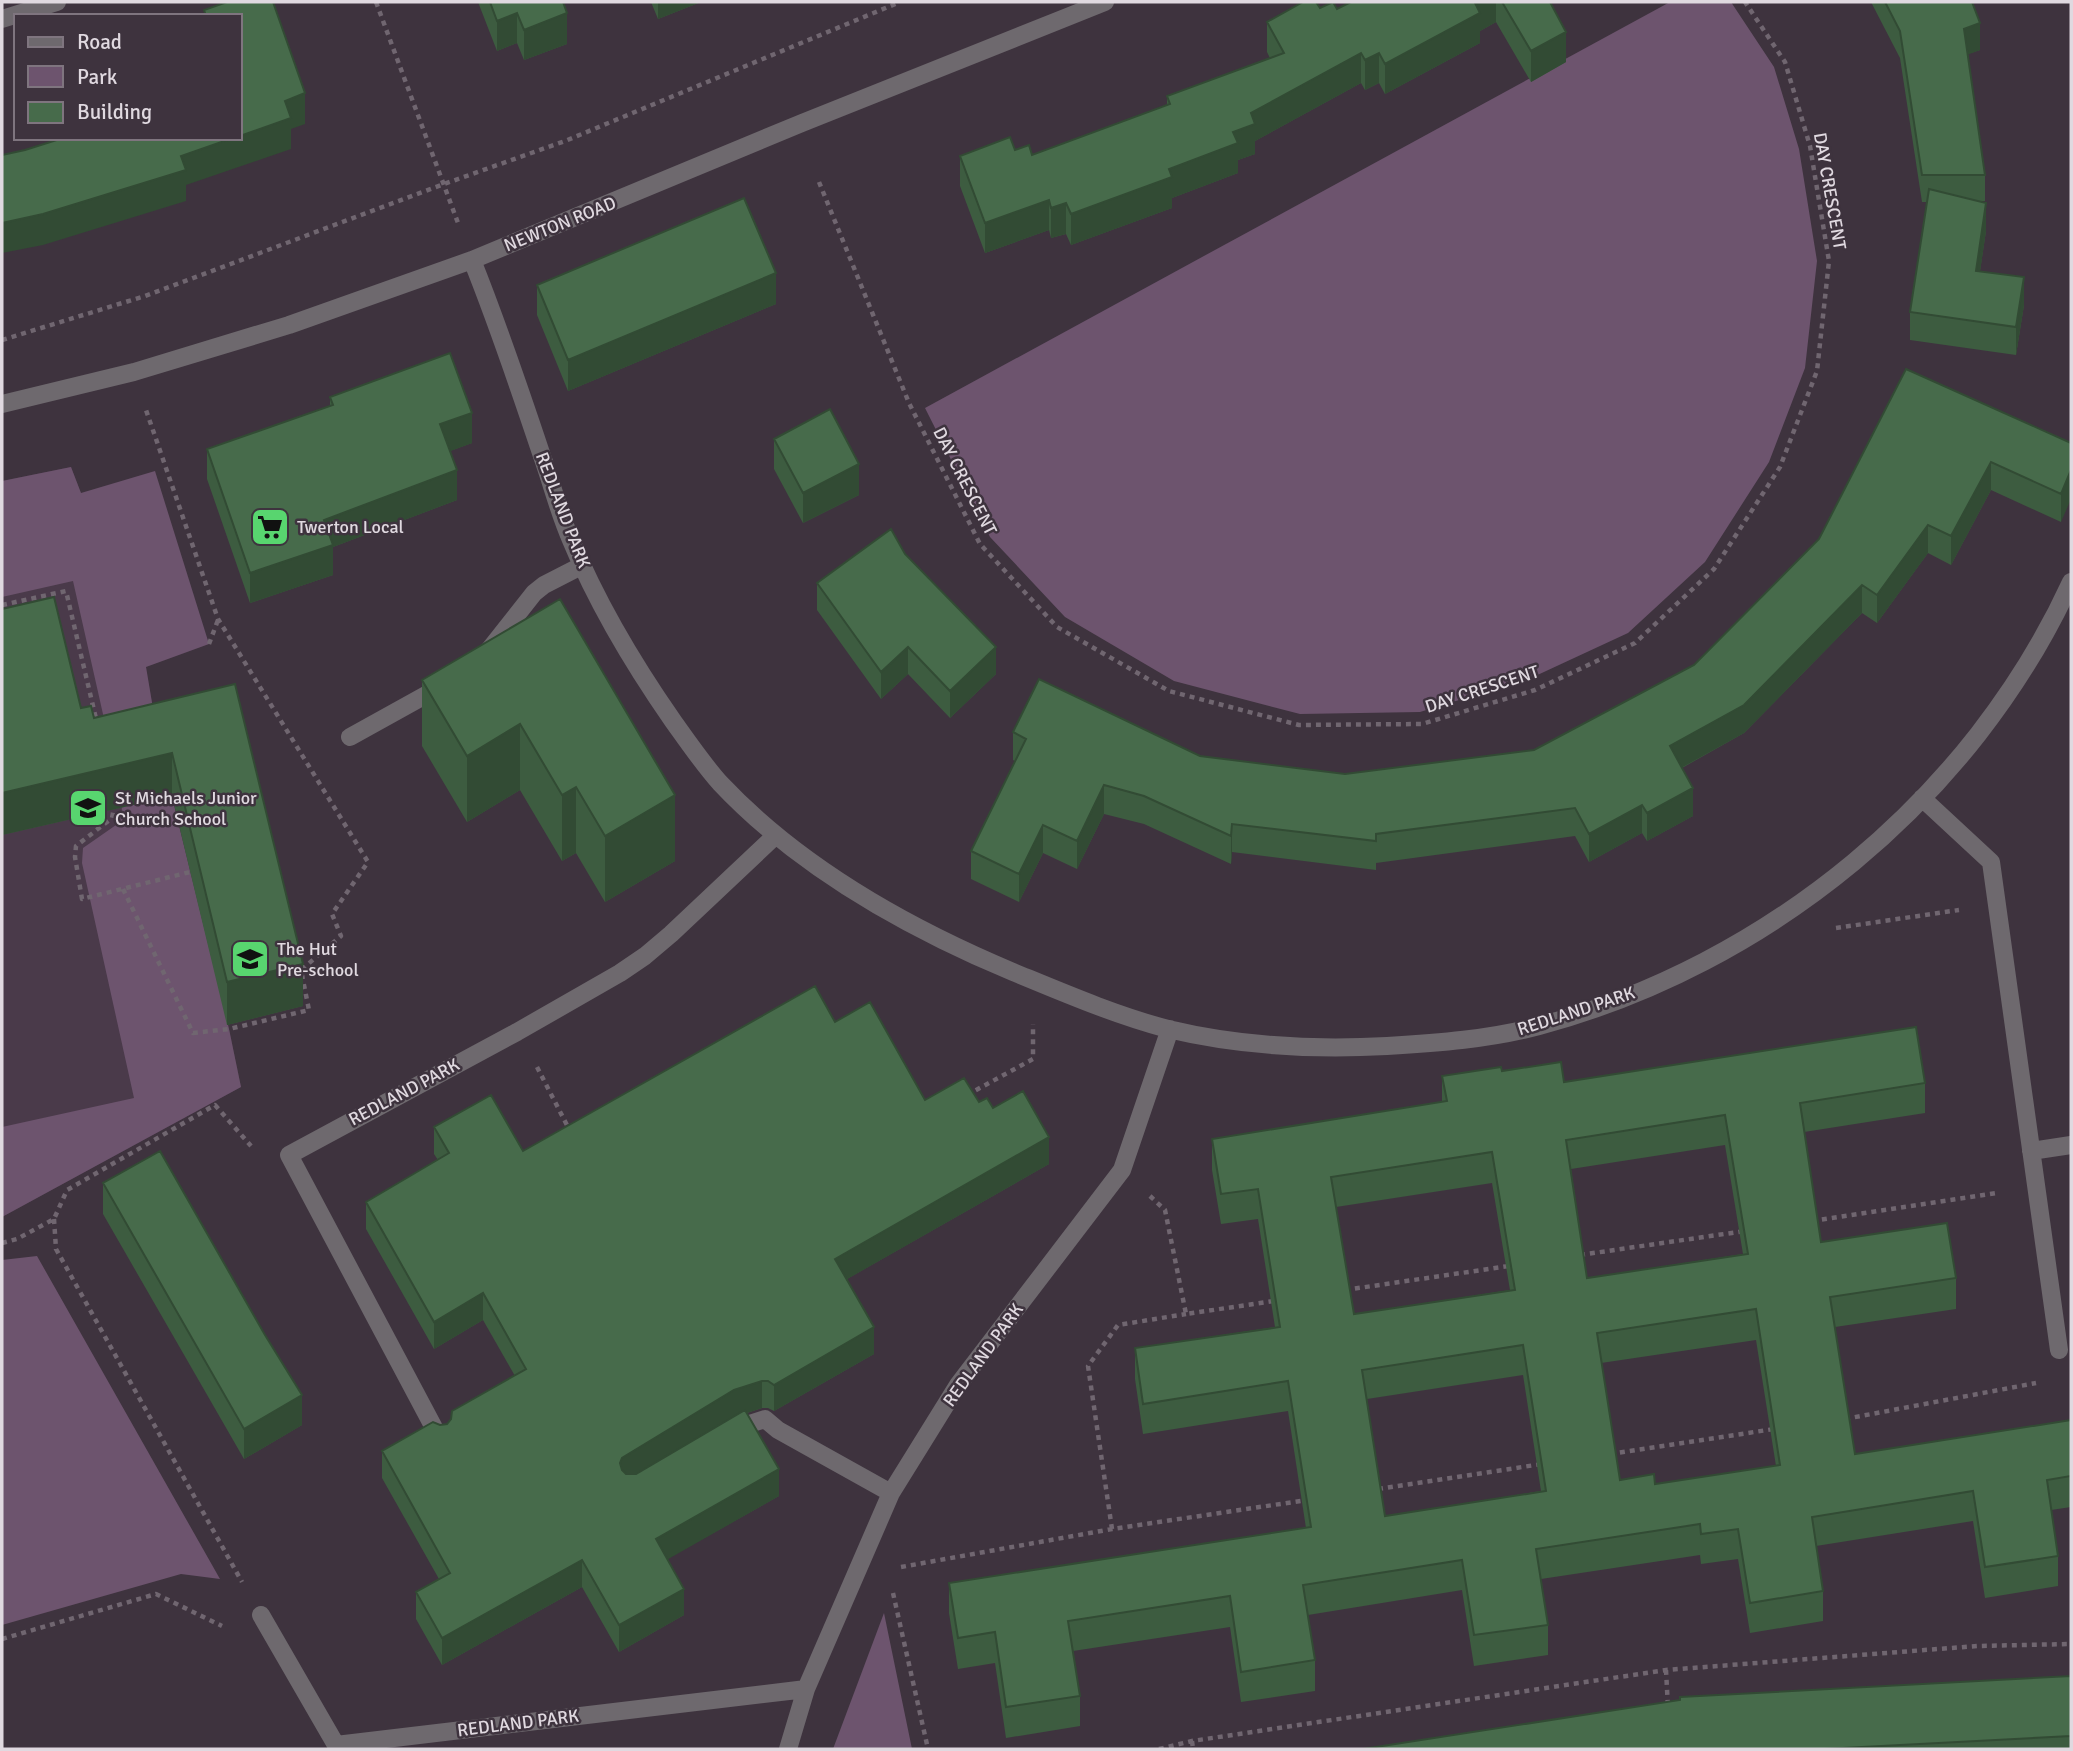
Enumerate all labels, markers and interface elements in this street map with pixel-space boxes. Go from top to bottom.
legend [14,14,242,140]
text: Road [77,29,122,55]
text: Park [77,64,118,90]
text: Building [77,99,152,125]
street label: DAY CRESCENT [1809,131,1851,251]
street label: NEWTON ROAD [501,192,619,256]
street label: DAY CRESCENT [928,423,1002,539]
street label: REDLAND PARK [531,449,595,571]
supermarket icon: Twerton Local [249,506,291,548]
place label: Twerton Local [297,516,404,538]
street label: DAY CRESCENT [1422,660,1542,718]
school or university icon: St Michaels Junior Church School [67,787,109,829]
place label: St Michaels Junior Church School [115,787,257,830]
school or university icon: The Hut Pre-school [229,938,271,980]
place label: The Hut Pre-school [277,938,359,981]
street label: REDLAND PARK [1514,982,1638,1040]
street label: REDLAND PARK [345,1053,463,1130]
street label: REDLAND PARK [938,1299,1028,1411]
street label: REDLAND PARK [456,1705,580,1741]

